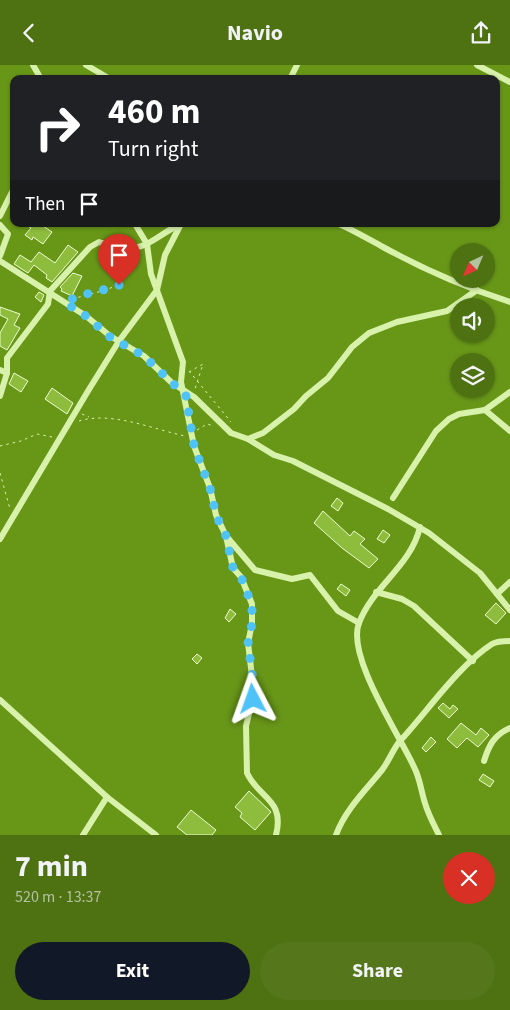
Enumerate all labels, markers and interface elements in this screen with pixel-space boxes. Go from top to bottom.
text: Navio [227,17,283,49]
icon: back [15,19,43,47]
icon: share [467,19,495,47]
text: 460 m [108,87,200,137]
icon: right [25,95,90,160]
text: Turn right [108,133,198,165]
icon: arrive [75,190,103,218]
text: Then [25,191,65,218]
pin [98,234,140,285]
icon: arrive [105,241,133,269]
north arrow [450,243,495,287]
map controls [450,243,495,398]
button: sound [450,298,495,343]
button: layers [450,353,495,398]
position arrow [226,672,278,724]
text: 7 min [15,845,88,888]
button: close [443,852,495,904]
text: 520 m · 13:37 [15,886,102,908]
button: Exit [15,942,250,1000]
button: Share [260,942,495,1000]

